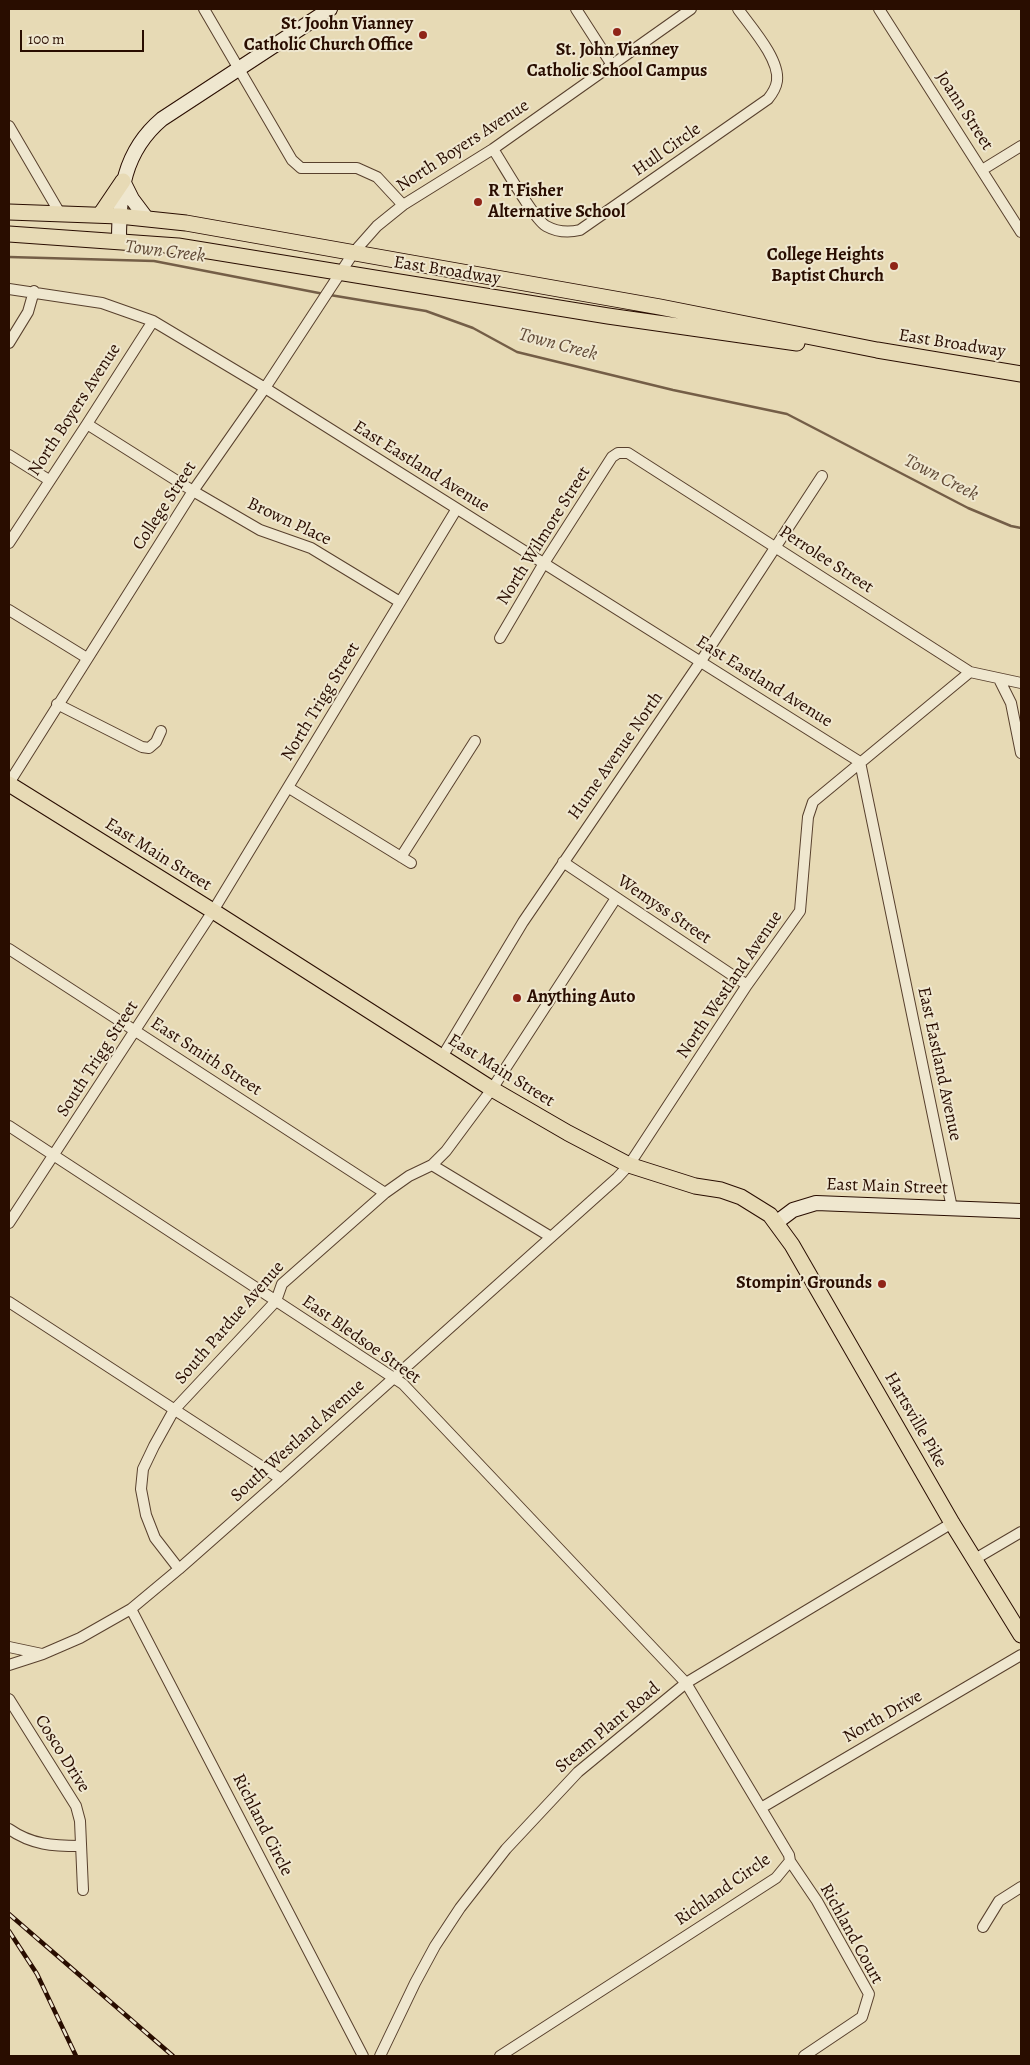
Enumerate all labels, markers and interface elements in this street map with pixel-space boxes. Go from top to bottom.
place label: St. Joohn Vianney Catholic Church Office [244,14,413,56]
scale bar [22,20,146,52]
marker: St. John Vianney Catholic School Campus [611,26,623,38]
text: 100 m [28,29,65,49]
marker: St. Joohn Vianney Catholic Church Office [417,29,429,41]
place label: St. John Vianney Catholic School Campus [527,40,707,82]
street label: Joann Street [930,67,998,155]
street label: North Boyers Avenue [393,95,533,197]
street label: Hull Circle [629,119,705,181]
place label: R T Fisher Alternative School [488,181,625,223]
marker: R T Fisher Alternative School [472,196,484,208]
water label: Town Creek [124,236,206,268]
place label: College Heights Baptist Church [767,245,884,288]
street label: East Broadway [392,252,502,290]
marker: College Heights Baptist Church [888,260,900,272]
water label: Town Creek [516,324,600,366]
street label: East Broadway [897,325,1007,363]
street label: North Boyers Avenue [24,340,126,480]
street label: East Eastland Avenue [349,416,493,518]
water label: Town Creek [900,450,982,506]
street label: College Street [128,458,202,554]
street label: North Wilmore Street [493,463,595,609]
street label: Brown Place [244,493,334,551]
street label: Perrolee Street [775,522,877,598]
street label: East Eastland Avenue [692,631,836,733]
street label: North Trigg Street [277,639,365,765]
street label: Hume Avenue North [564,688,668,824]
street label: East Main Street [101,814,215,896]
street label: Wemyss Street [613,871,715,949]
street label: North Westland Avenue [672,907,788,1063]
street label: East Eastland Avenue [912,985,966,1143]
place label: Anything Auto [527,987,636,1009]
marker: Anything Auto [511,992,523,1004]
street label: South Trigg Street [52,997,144,1121]
street label: East Smith Street [146,1013,266,1101]
street label: East Main Street [444,1030,558,1112]
street label: East Main Street [826,1174,948,1200]
street label: South Pardue Avenue [171,1257,289,1389]
place label: Stompin’ Grounds [736,1273,872,1295]
marker: Stompin’ Grounds [876,1278,888,1290]
street label: East Bledsoe Street [297,1291,425,1389]
street label: Hartsville Pike [879,1368,951,1472]
street label: South Westland Avenue [226,1375,370,1507]
street label: Steam Plant Road [551,1678,665,1778]
street label: North Drive [840,1686,926,1748]
street label: Cosco Drive [30,1711,94,1797]
street label: Richland Circle [227,1770,297,1880]
street label: Richland Circle [671,1849,775,1931]
street label: Richland Court [815,1880,887,1988]

